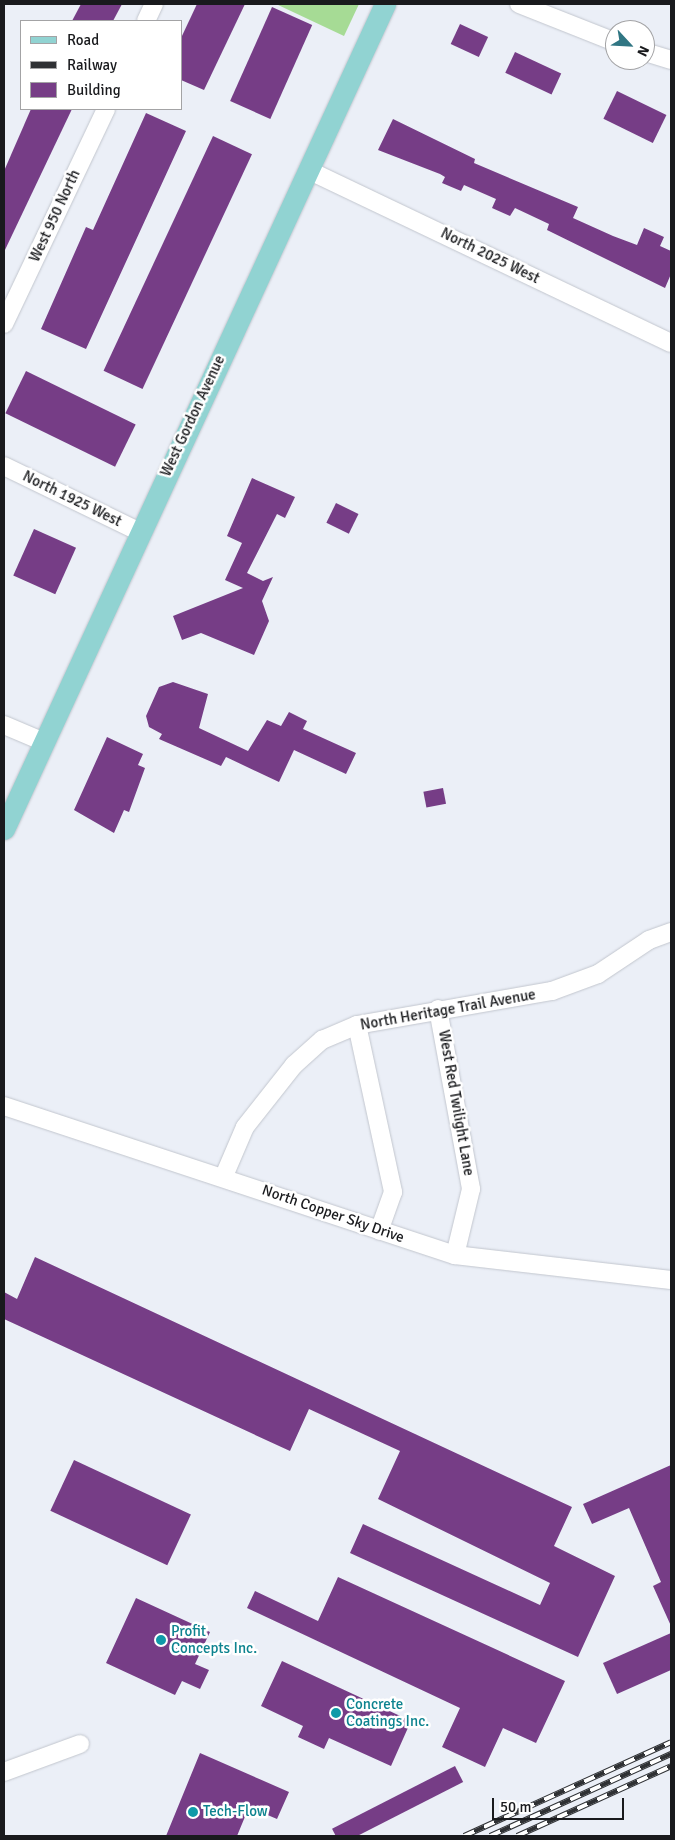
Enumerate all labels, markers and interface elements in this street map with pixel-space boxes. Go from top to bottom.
legend [20,20,182,110]
north arrow [605,20,655,70]
text: Road [67,31,99,49]
text: N [633,43,653,59]
text: Railway [67,56,117,74]
text: Building [67,81,121,99]
street label: West 950 North [26,167,84,265]
street label: North 2025 West [438,224,542,288]
street label: West Gordon Avenue [157,352,229,480]
street label: North 1925 West [20,467,124,531]
street label: North Heritage Trail Avenue [359,986,537,1034]
street label: West Red Twilight Lane [434,1029,478,1177]
street label: North Copper Sky Drive [260,1181,406,1247]
place label: Profit Concepts Inc. [171,1622,257,1657]
marker: Profit Concepts Inc. [155,1634,167,1646]
place label: Concrete Coatings Inc. [346,1695,429,1730]
marker: Concrete Coatings Inc. [330,1707,342,1719]
scale bar [495,1788,628,1820]
text: 50 m [500,1798,531,1816]
place label: Tech-Flow [203,1803,268,1821]
marker: Tech-Flow [187,1806,199,1818]

